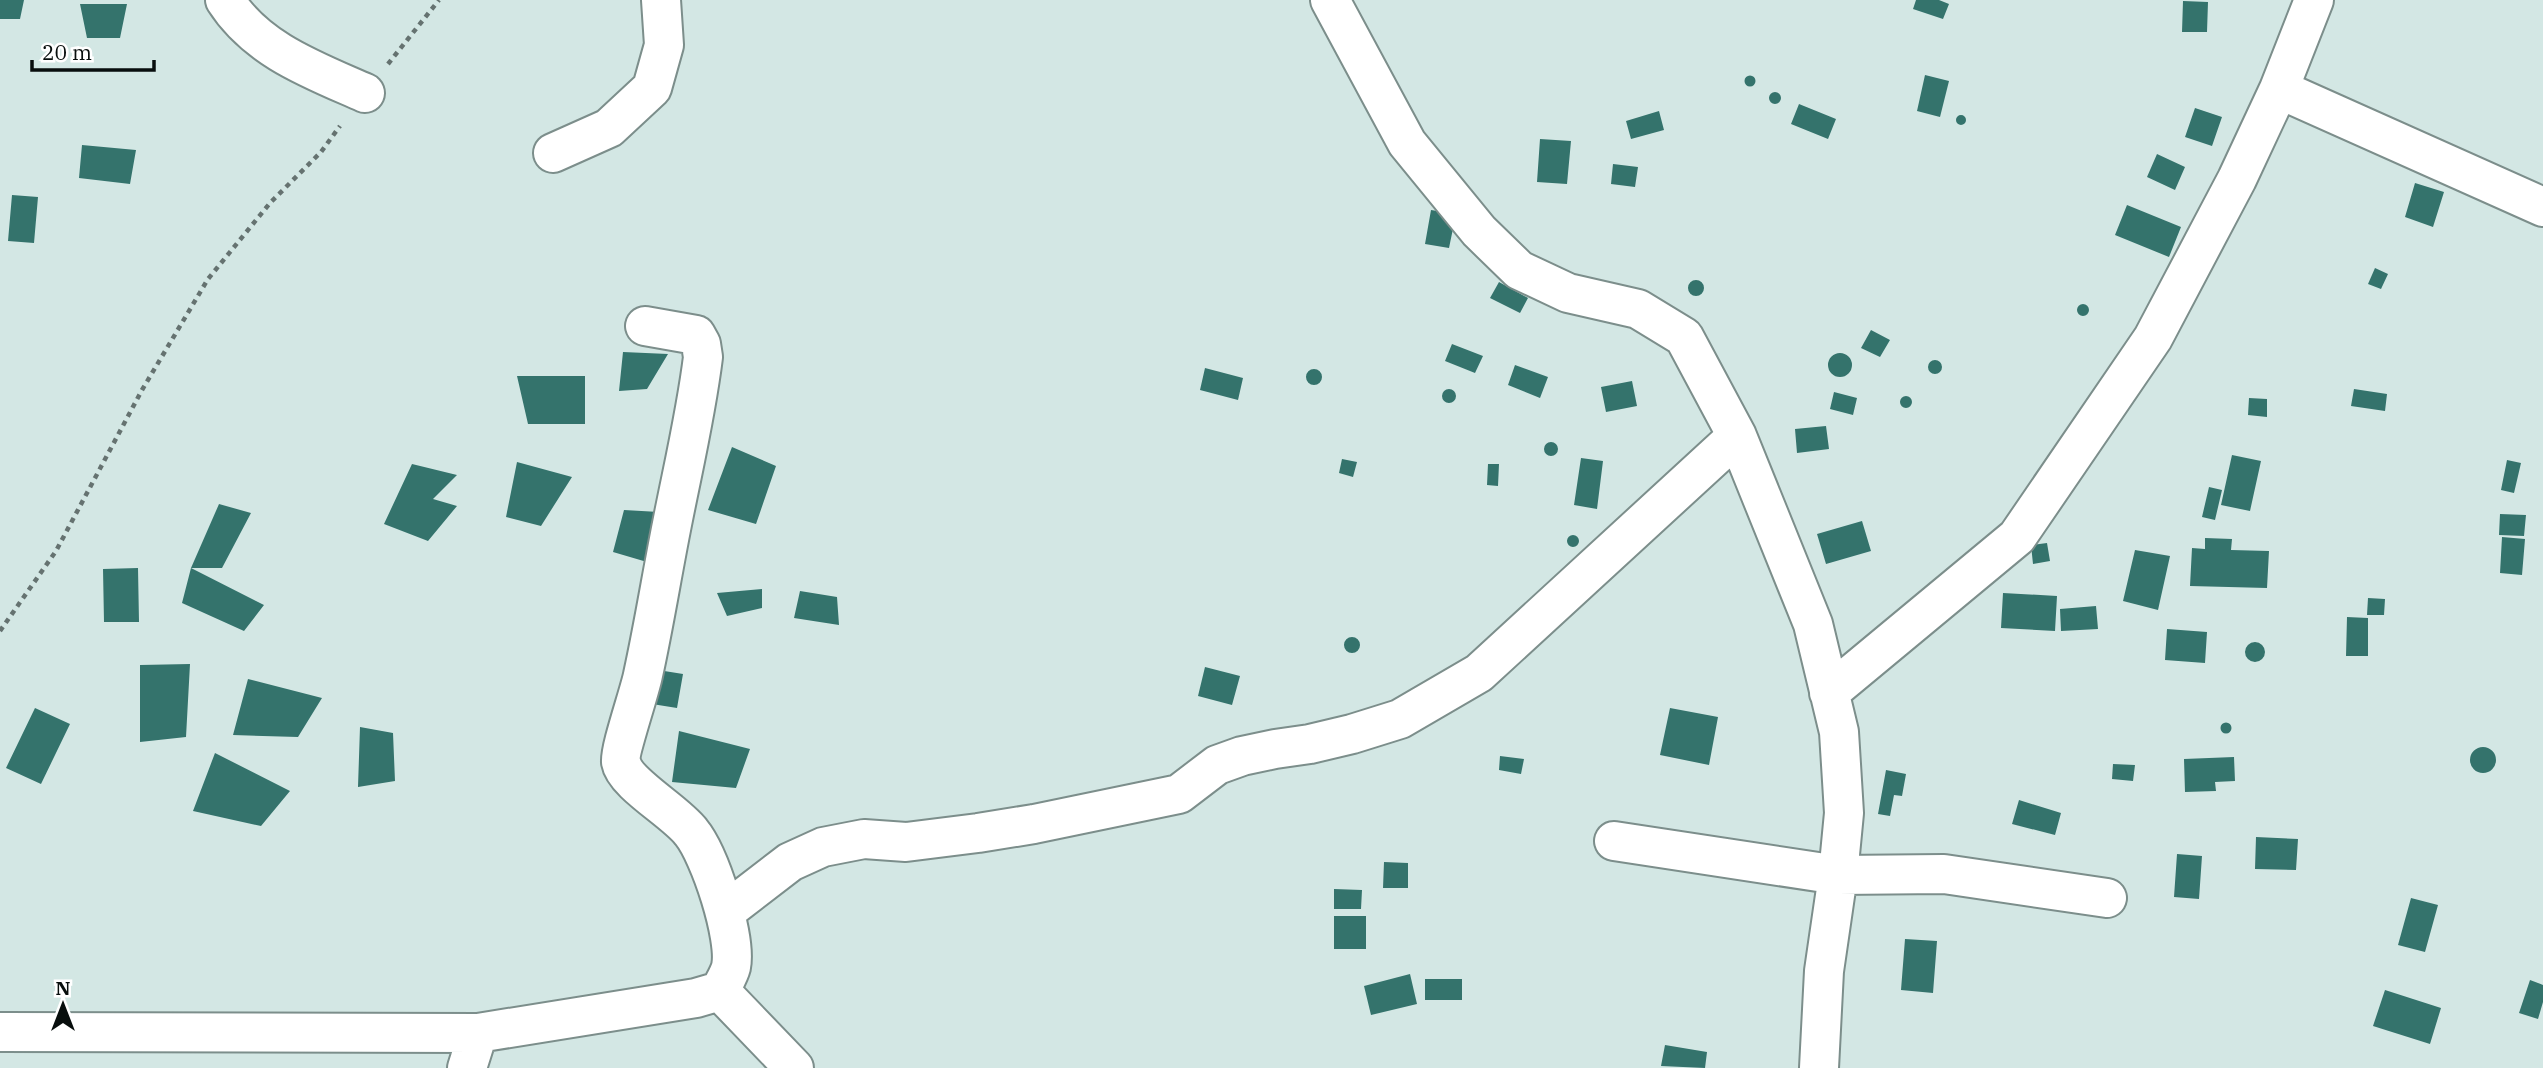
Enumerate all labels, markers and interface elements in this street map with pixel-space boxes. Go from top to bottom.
scale bar [32,28,154,72]
text: 20 m [42,38,92,66]
north arrow [28,970,98,1040]
text: N [55,976,71,1000]

